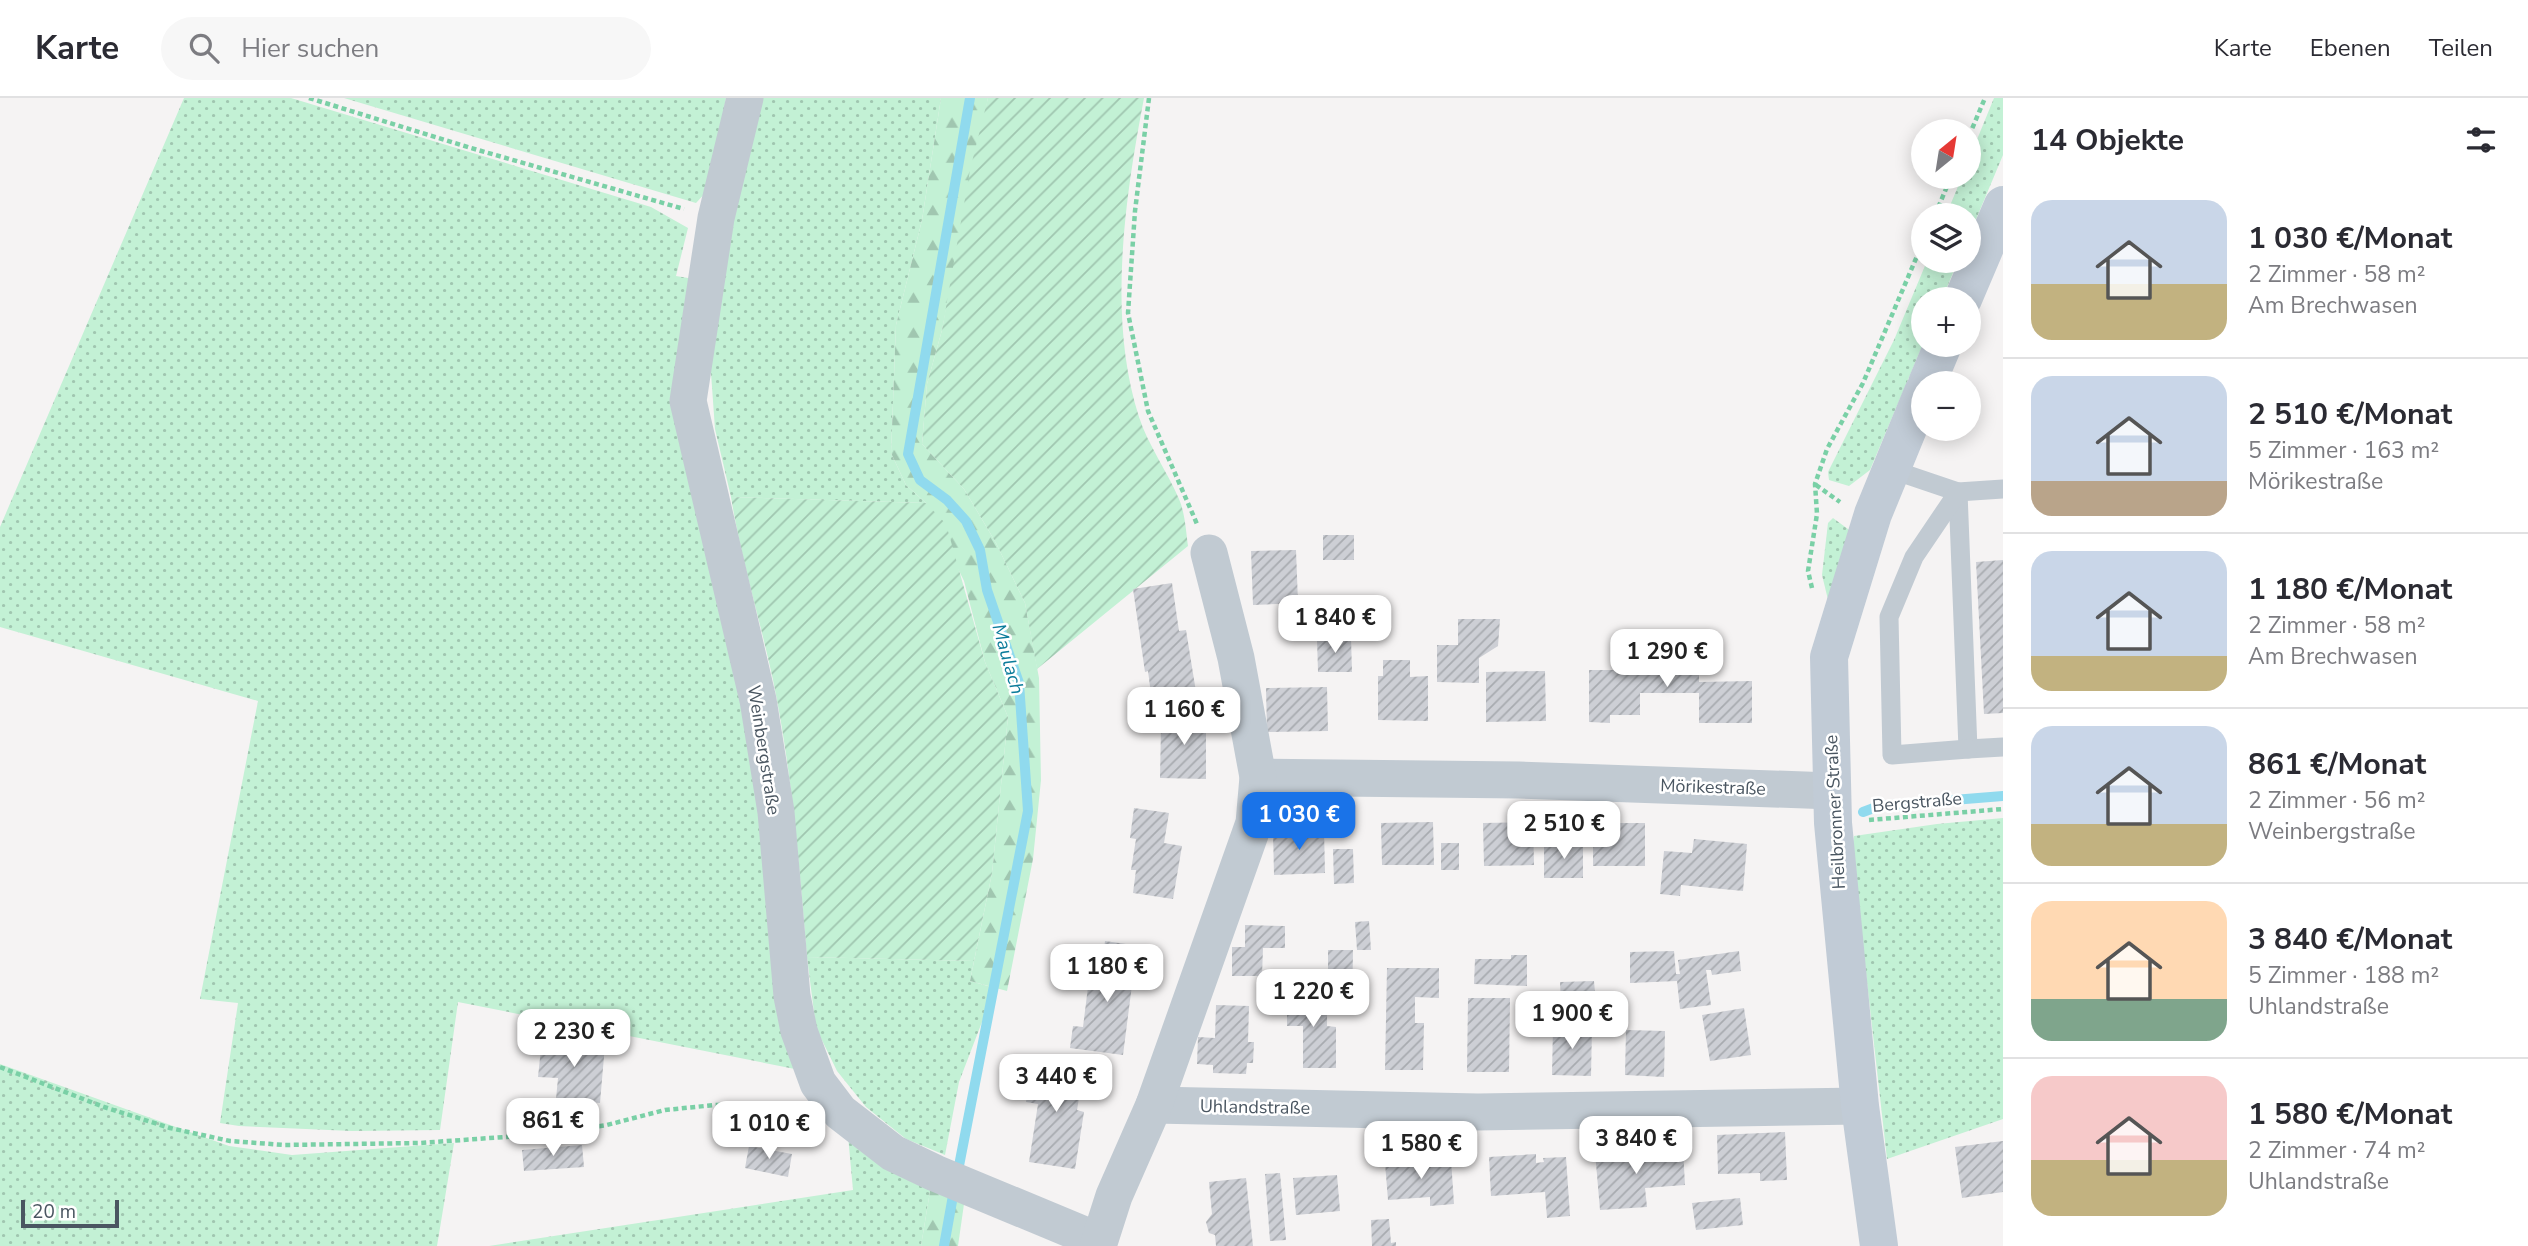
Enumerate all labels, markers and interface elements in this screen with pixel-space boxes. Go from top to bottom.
search box [161,17,651,80]
text: Karte [35,26,119,71]
icon: search [185,29,223,67]
text: Hier suchen [241,31,379,66]
text: Karte [2214,32,2272,64]
text: Ebenen [2310,32,2391,64]
text: Teilen [2429,32,2493,64]
north arrow [1911,119,1981,189]
map controls [1911,119,1981,441]
text: 14 Objekte [2031,120,2184,161]
icon: filters [2462,121,2500,159]
button: layers [1911,203,1981,273]
text: 1 030 €/Monat [2248,218,2452,259]
icon: home [2087,228,2171,312]
text: 2 Zimmer · 58 m² [2248,259,2425,290]
button: + [1911,287,1981,357]
text: Am Brechwasen [2248,290,2418,321]
button: − [1911,371,1981,441]
text: 2 510 €/Monat [2248,394,2452,435]
icon: home [2087,404,2171,488]
text: 5 Zimmer · 163 m² [2248,435,2439,466]
text: Mörikestraße [2248,466,2383,497]
text: 1 180 €/Monat [2248,569,2452,610]
icon: home [2087,579,2171,663]
pin: 1 840 € [1270,596,1400,655]
text: 1 840 € [1294,602,1376,633]
text: 2 Zimmer · 58 m² [2248,610,2425,641]
water label: Maulach [986,621,1030,697]
pin: 1 290 € [1602,630,1732,689]
text: 1 290 € [1626,636,1708,667]
text: Am Brechwasen [2248,641,2418,672]
street label: Weinbergstraße [742,683,786,817]
pin: 1 160 € [1119,688,1249,747]
text: 1 160 € [1143,694,1225,725]
street label: Heilbronner Straße [1819,734,1851,890]
text: 861 €/Monat [2248,744,2426,785]
icon: home [2087,754,2171,838]
street label: Mörikestraße [1660,773,1766,801]
text: 2 Zimmer · 56 m² [2248,785,2425,816]
street label: Bergstraße [1871,786,1963,818]
pin: 1 030 € [1234,792,1364,852]
text: 1 030 € [1258,799,1340,830]
pin: 2 510 € [1499,802,1629,861]
text: 2 510 € [1523,808,1605,839]
text: Weinbergstraße [2248,816,2416,847]
text: 3 840 €/Monat [2248,919,2452,960]
icon: home [2087,929,2171,1013]
pin: 1 180 € [1042,944,1172,1004]
text: 1 180 € [1066,951,1148,982]
text: 5 Zimmer · 188 m² [2248,960,2439,991]
pin: 1 220 € [1248,970,1378,1029]
text: 1 220 € [1272,976,1354,1007]
text: Uhlandstraße [2248,991,2389,1022]
pin: 1 900 € [1507,992,1637,1051]
text: 1 900 € [1531,998,1613,1029]
pin: 2 230 € [509,1010,639,1069]
text: 2 230 € [533,1016,615,1047]
pin: 3 440 € [991,1054,1121,1114]
text: 3 440 € [1015,1061,1097,1092]
street label: Uhlandstraße [1200,1094,1310,1120]
text: 1 580 €/Monat [2248,1094,2452,1135]
pin: 861 € [504,1098,602,1158]
pin: 1 010 € [704,1102,834,1161]
icon: home [2087,1104,2171,1188]
text: 861 € [522,1105,584,1136]
text: 1 010 € [728,1108,810,1139]
pin: 3 840 € [1571,1116,1701,1176]
pin: 1 580 € [1356,1122,1486,1181]
text: 3 840 € [1595,1123,1677,1154]
text: 1 580 € [1380,1128,1462,1159]
text: 2 Zimmer · 74 m² [2248,1135,2425,1166]
text: Uhlandstraße [2248,1166,2389,1197]
scale bar [21,1197,119,1229]
text: 20 m [32,1199,76,1225]

